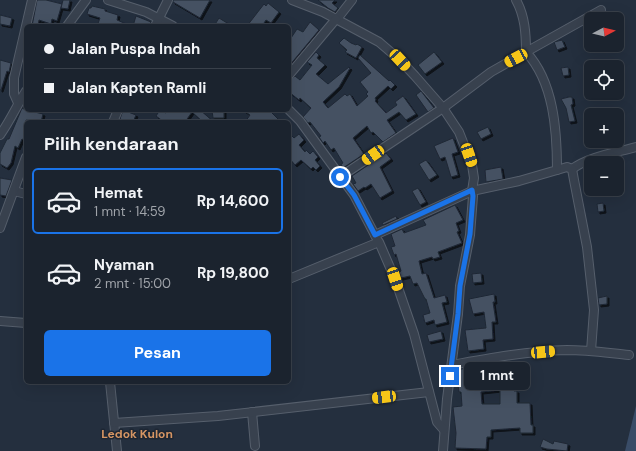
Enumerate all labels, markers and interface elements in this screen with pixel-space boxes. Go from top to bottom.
north arrow [584,12,624,52]
map controls [584,12,624,196]
text: Jalan Puspa Indah [68,39,200,59]
car [387,47,413,73]
car [503,47,529,69]
button: locate [584,60,624,100]
text: Jalan Kapten Ramli [68,78,206,98]
button: + [584,108,624,148]
text: Pilih kendaraan [44,132,179,156]
car [459,142,479,168]
car [360,143,386,167]
button: − [584,156,624,196]
route start [331,168,349,186]
icon: car [46,183,82,219]
text: Hemat [94,183,143,203]
text: Rp 14,600 [197,191,269,211]
text: 1 mnt · 14:59 [94,203,165,220]
icon: car [46,255,82,291]
text: Nyaman [94,255,154,275]
text: Rp 19,800 [197,263,269,283]
car [386,266,404,292]
text: 2 mnt · 15:00 [94,275,171,292]
button: Pesan [44,330,271,376]
car [531,345,555,359]
callout: 1 mnt [464,362,530,390]
route end [441,367,459,385]
text: 1 mnt [480,367,514,384]
car [371,390,397,404]
district label: Ledok Kulon [101,426,173,442]

